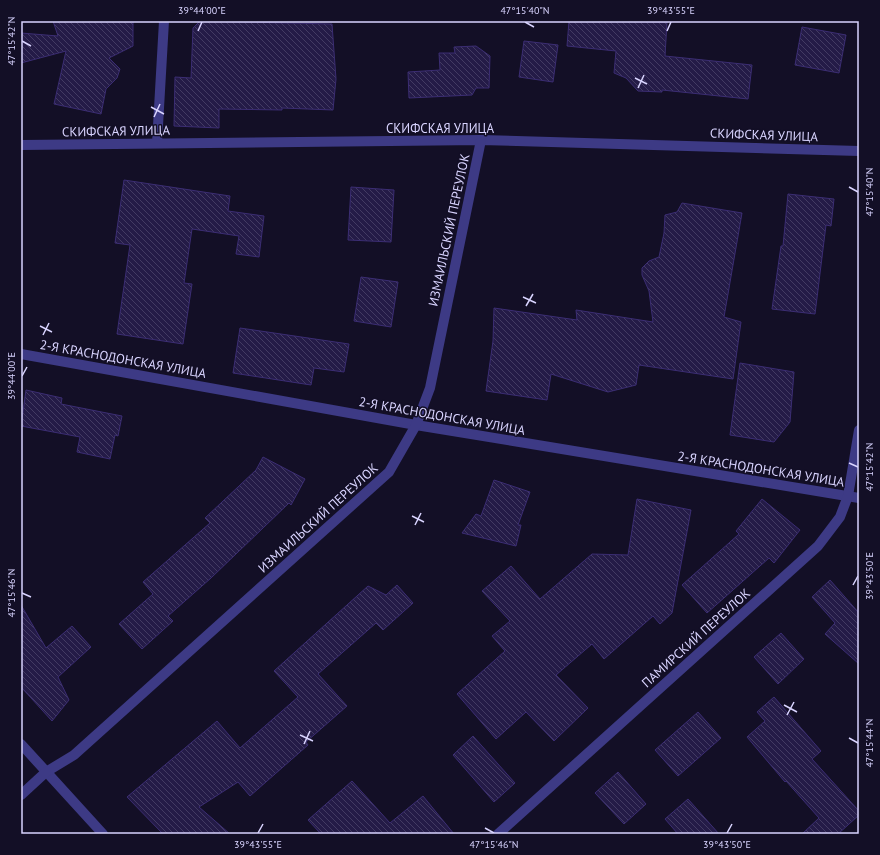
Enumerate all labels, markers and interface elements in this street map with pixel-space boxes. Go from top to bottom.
text: 39°44'00"E [178,4,226,17]
text: 47°15'40"N [500,4,550,17]
text: 39°43'55"E [647,4,695,17]
text: 47°15'42"N [5,16,18,66]
street label: СКИФСКАЯ УЛИЦА [386,120,494,137]
street label: СКИФСКАЯ УЛИЦА [62,122,171,140]
street label: СКИФСКАЯ УЛИЦА [710,125,819,145]
street label: ИЗМАИЛЬСКИЙ ПЕРЕУЛОК [424,152,474,308]
text: 47°15'40"N [863,167,876,217]
street label: 2-Я КРАСНОДОНСКАЯ УЛИЦА [38,336,208,382]
text: 39°44'00"E [5,352,18,400]
street label: 2-Я КРАСНОДОНСКАЯ УЛИЦА [357,393,527,439]
text: 47°15'42"N [863,442,876,492]
street label: 2-Я КРАСНОДОНСКАЯ УЛИЦА [676,447,846,491]
street label: ИЗМАИЛЬСКИЙ ПЕРЕУЛОК [254,460,382,576]
text: 39°43'50"E [863,552,876,600]
text: 47°15'46"N [5,568,18,618]
street label: ПАМИРСКИЙ ПЕРЕУЛОК [638,585,754,691]
text: 47°15'44"N [863,718,876,768]
text: 39°43'55"E [234,838,282,851]
text: 47°15'46"N [469,838,519,851]
text: 39°43'50"E [703,838,751,851]

